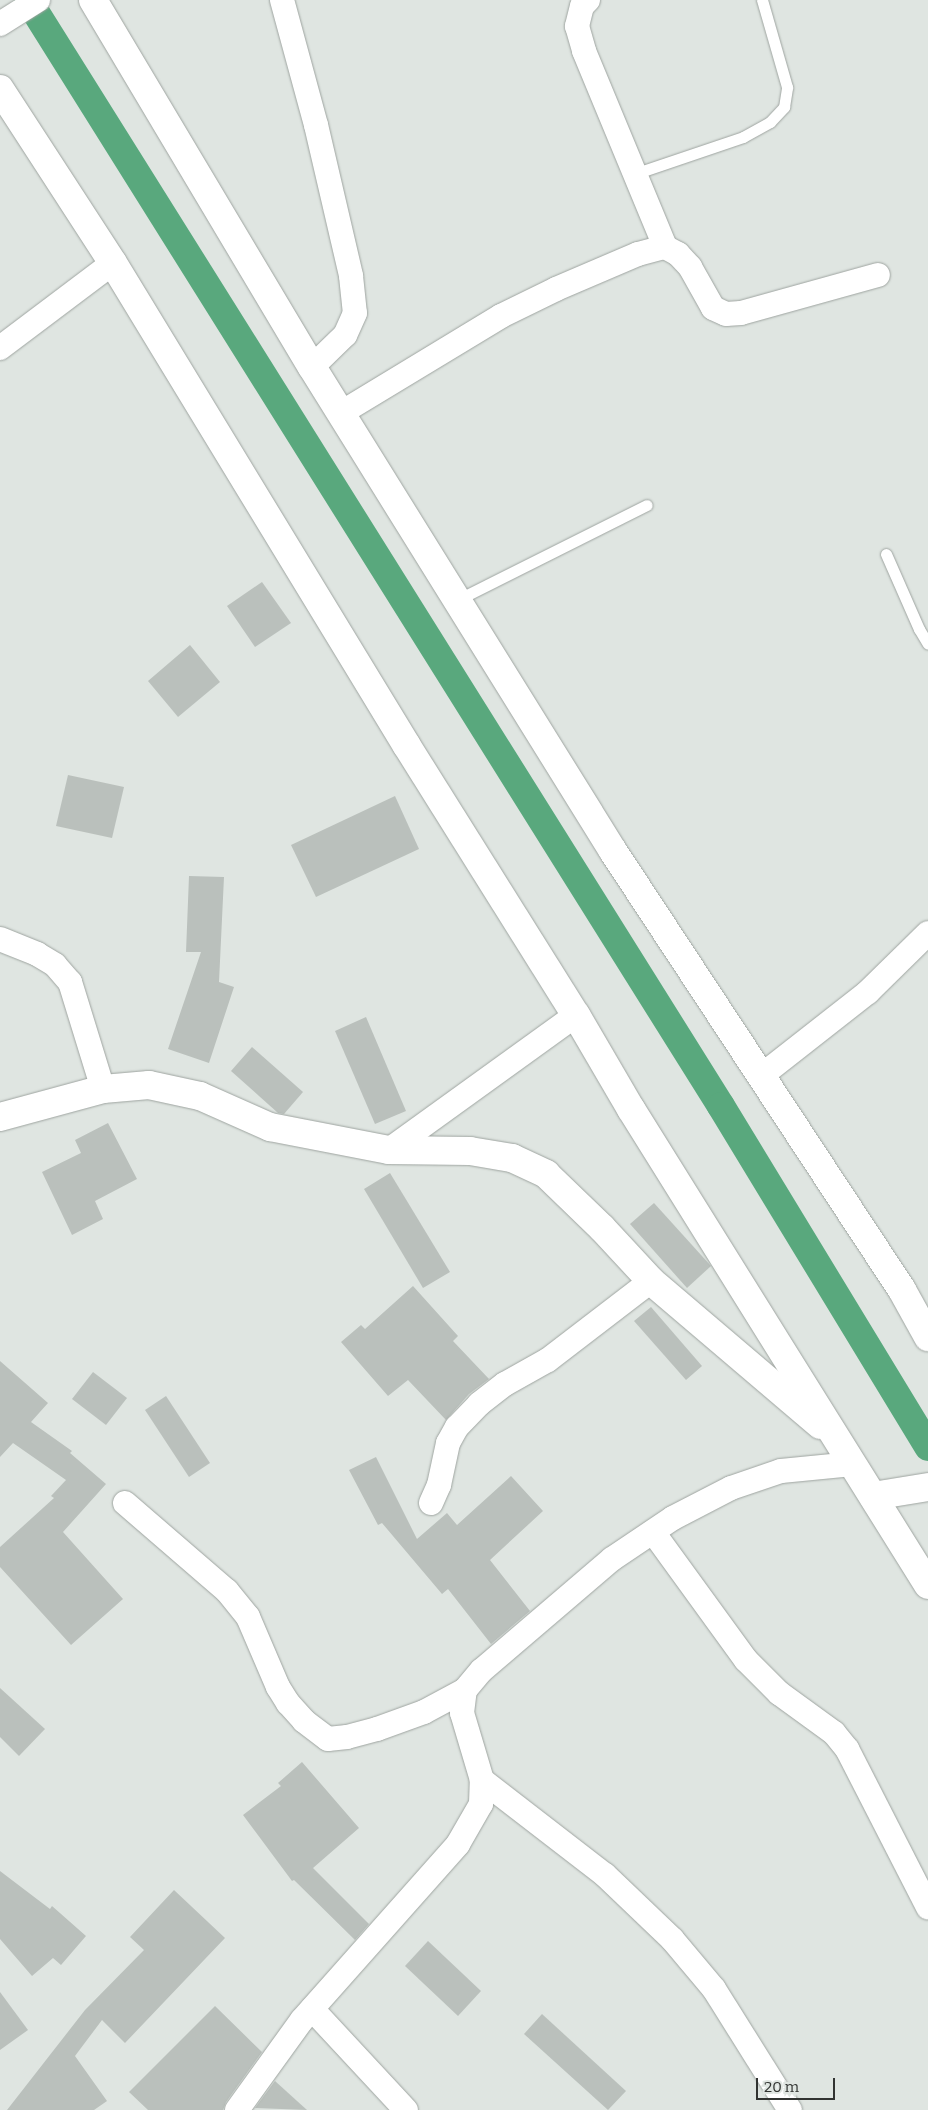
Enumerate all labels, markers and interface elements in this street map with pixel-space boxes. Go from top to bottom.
scale bar [758,2068,837,2100]
text: 20 m [764,2078,799,2096]

